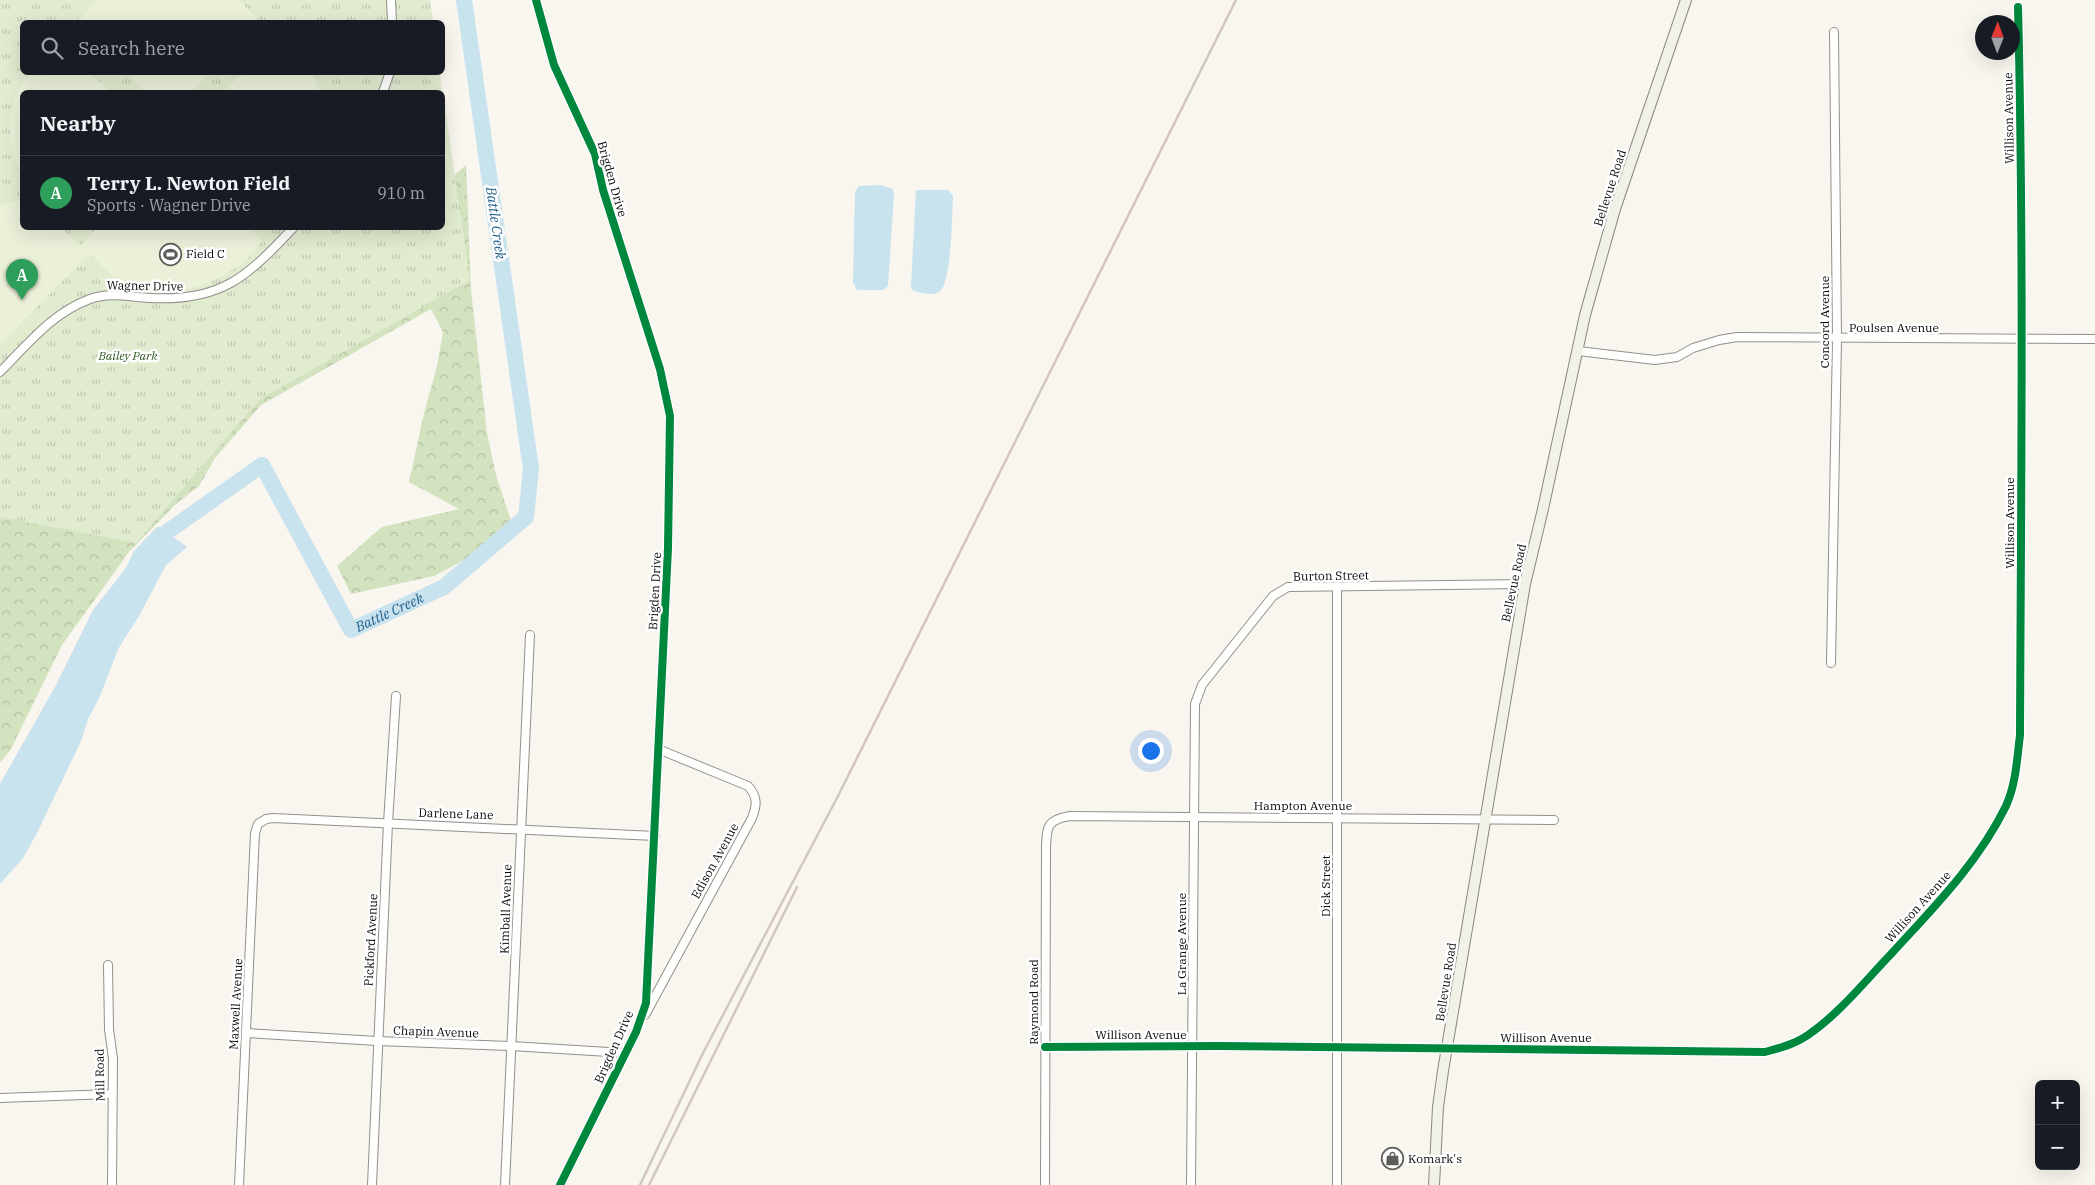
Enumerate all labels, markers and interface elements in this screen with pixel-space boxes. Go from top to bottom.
north arrow [1975,15,2020,60]
search box [20,20,445,75]
icon: search [38,34,66,62]
text: Search here [78,36,185,60]
street label: Willison Avenue [2000,72,2017,164]
text: Nearby [40,109,116,137]
street label: Brigden Drive [595,139,630,218]
street label: Bellevue Road [1590,148,1629,228]
text: Terry L. Newton Field [87,171,290,195]
text: A [50,183,62,203]
text: 910 m [377,183,425,203]
water label: Battle Creek [482,185,510,261]
text: Sports · Wagner Drive [87,195,251,215]
sports icon: Field C [158,242,182,266]
place label: Field C [186,246,225,261]
pin: A [6,259,38,300]
street label: Concord Avenue [1817,276,1832,368]
street label: Wagner Drive [107,277,183,294]
street label: Poulsen Avenue [1849,320,1939,335]
park label: Bailey Park [97,348,158,363]
street label: Willison Avenue [2002,477,2017,569]
street label: Bellevue Road [1498,542,1529,623]
street label: Brigden Drive [645,552,664,630]
street label: Burton Street [1293,567,1369,584]
water label: Battle Creek [351,588,427,636]
your location [1138,738,1164,764]
street label: Hampton Avenue [1254,798,1352,813]
street label: Darlene Lane [418,805,494,822]
street label: Edison Avenue [688,820,741,901]
street label: Dick Street [1318,855,1333,917]
street label: Kimball Avenue [496,864,515,954]
street label: Willison Avenue [1881,868,1954,946]
street label: Pickford Avenue [361,893,380,987]
street label: La Grange Avenue [1174,893,1189,995]
street label: Bellevue Road [1432,941,1459,1022]
street label: Maxwell Avenue [226,958,245,1050]
street label: Raymond Road [1026,959,1041,1045]
street label: Brigden Drive [591,1008,636,1086]
street label: Chapin Avenue [393,1023,479,1040]
street label: Willison Avenue [1095,1027,1187,1042]
street label: Willison Avenue [1500,1030,1592,1045]
street label: Mill Road [92,1048,107,1102]
map controls [2035,1080,2080,1170]
button: + [2035,1080,2080,1125]
button: − [2035,1125,2080,1170]
shop icon: Komark's [1380,1147,1404,1171]
place label: Komark's [1408,1151,1462,1166]

